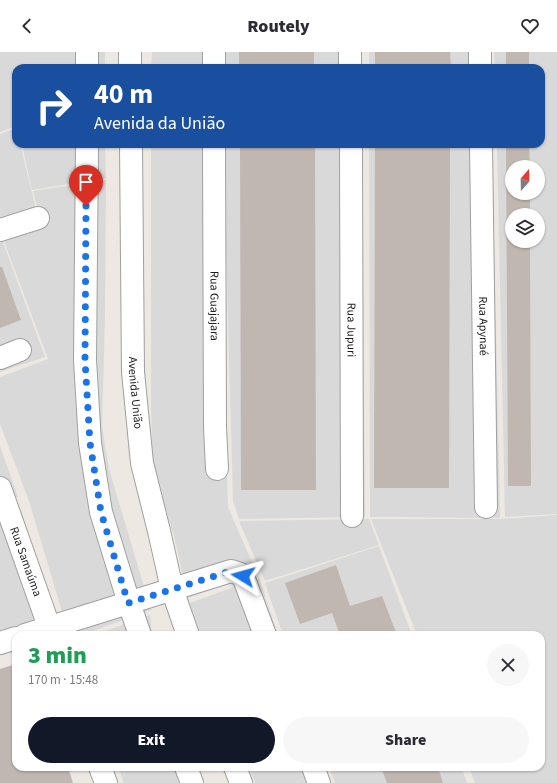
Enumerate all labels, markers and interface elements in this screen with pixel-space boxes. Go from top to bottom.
text: Routely [247,14,310,39]
icon: back [16,15,38,37]
icon: heart [519,15,541,37]
text: 40 m [94,74,153,114]
icon: right [28,80,80,132]
text: Avenida da União [94,111,225,136]
north arrow [505,160,545,200]
map controls [505,160,545,248]
pin [69,165,103,206]
icon: arrive [75,171,97,193]
button: layers [505,208,545,248]
street label: Rua Guajajara [206,271,223,341]
street label: Rua Apynaé [475,296,492,356]
street label: Rua Jupuri [343,303,360,357]
street label: Avenida União [124,357,147,430]
street label: Rua Samaúma [6,524,46,599]
position arrow [222,555,264,597]
text: 3 min [28,638,87,673]
button: close [487,644,529,686]
text: 170 m · 15:48 [28,671,98,689]
button: Exit [28,717,275,763]
button: Share [283,717,529,763]

